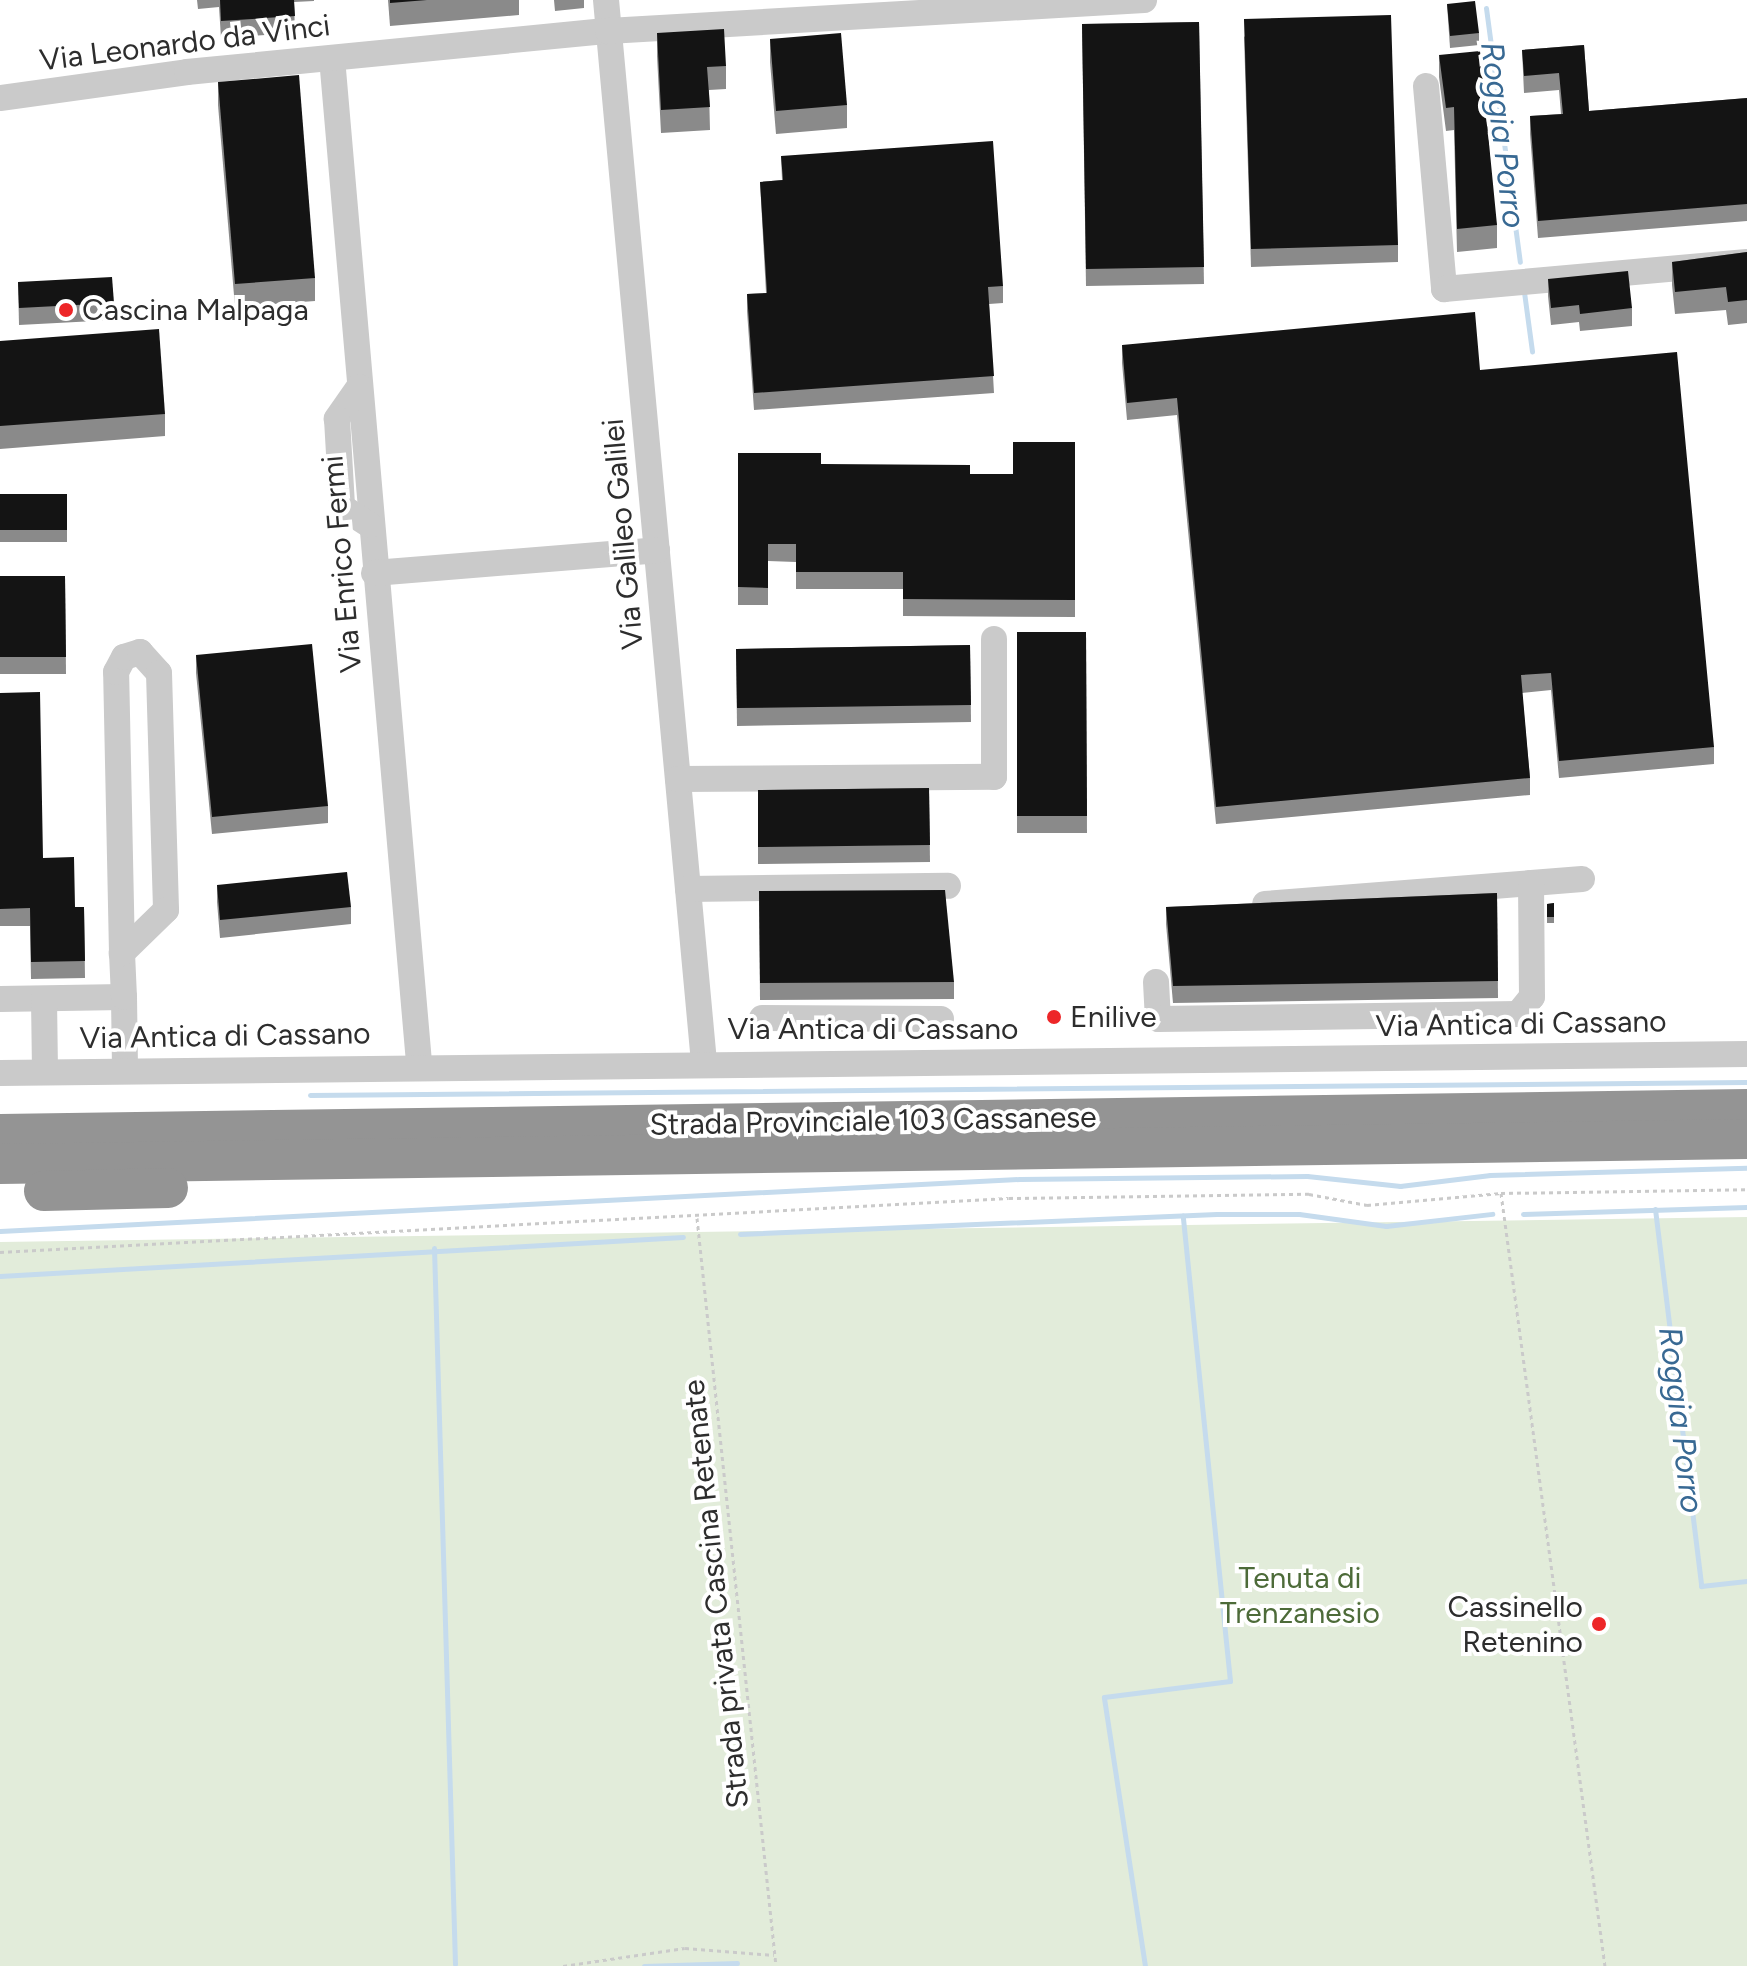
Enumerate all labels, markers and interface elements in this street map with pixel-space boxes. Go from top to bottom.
street label: Via Leonardo da Vinci [38,7,332,79]
water label: Roggia Porro [1473,40,1533,230]
place label: Cascina Malpaga [82,292,309,328]
marker: Cascina Malpaga [57,301,75,319]
street label: Via Galileo Galilei [595,417,651,651]
street label: Via Enrico Fermi [315,454,369,674]
place label: Enilive [1070,999,1157,1035]
street label: Via Antica di Cassano [1375,1003,1667,1045]
marker: Enilive [1045,1008,1063,1026]
street label: Via Antica di Cassano [727,1011,1019,1047]
street label: Via Antica di Cassano [79,1015,371,1057]
street label: Strada Provinciale 103 Cassanese [649,1099,1097,1143]
water label: Roggia Porro [1651,1325,1711,1515]
street label: Strada privata Cascina Retenate [676,1378,756,1810]
park label: Tenuta di Trenzanesio [1220,1560,1380,1630]
place label: Cassinello Retenino [1447,1589,1583,1660]
marker: Cassinello Retenino [1590,1615,1608,1633]

